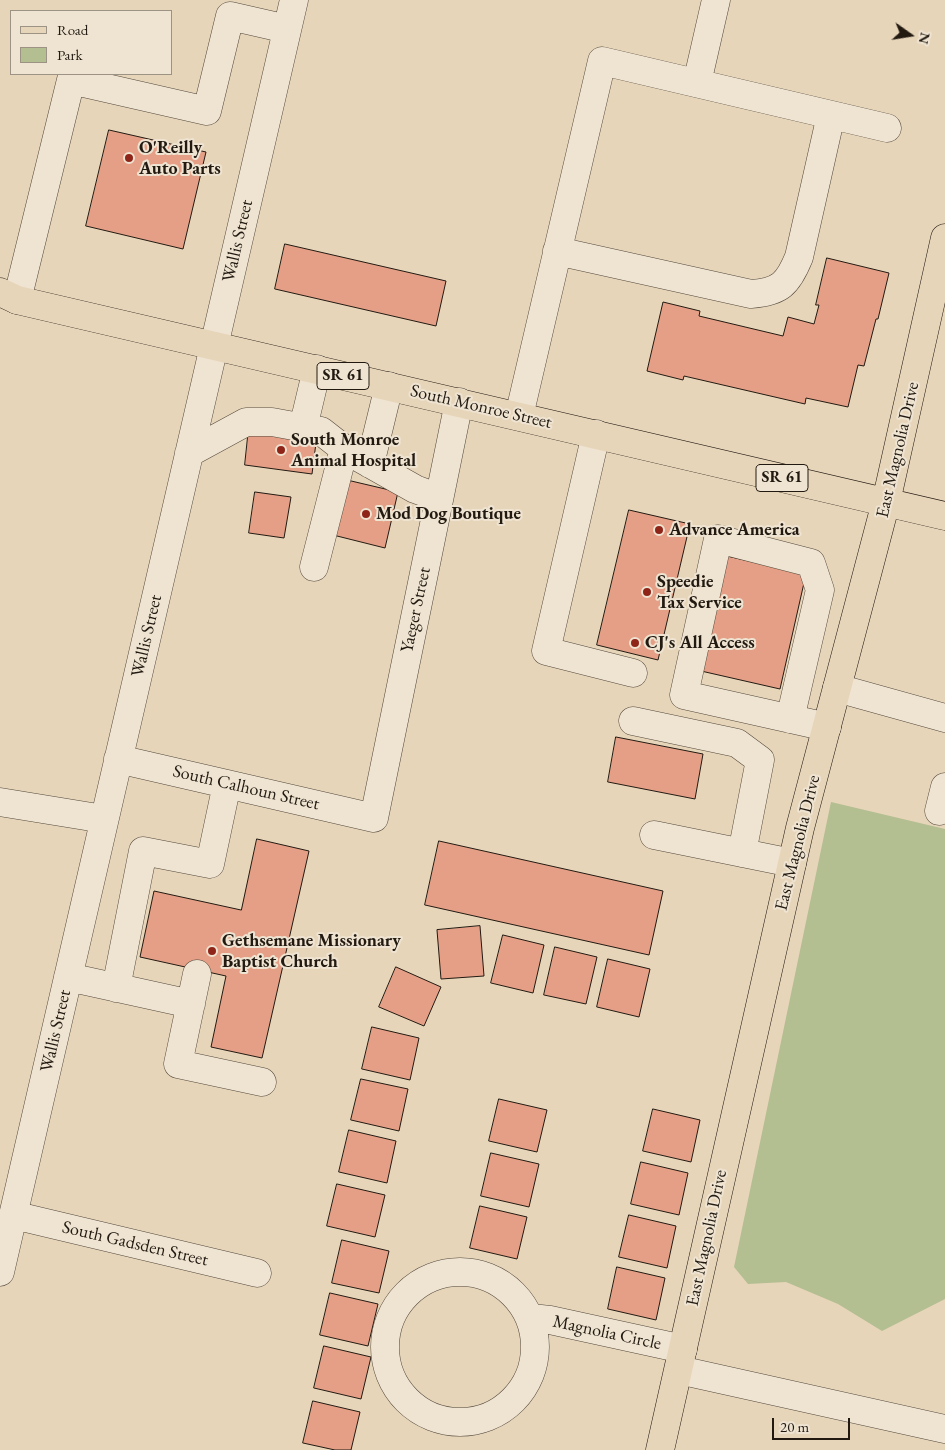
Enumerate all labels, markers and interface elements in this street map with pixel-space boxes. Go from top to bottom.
legend [10,10,172,75]
north arrow [885,10,935,60]
text: Road [57,20,88,39]
text: N [915,31,935,46]
text: Park [57,45,83,64]
place label: O'Reilly Auto Parts [139,137,221,180]
marker: O'Reilly Auto Parts [123,152,135,164]
street label: Wallis Street [218,198,258,284]
road number: SR 61 [317,362,369,390]
street label: South Monroe Street [408,380,554,434]
street label: East Magnolia Drive [872,380,924,520]
place label: South Monroe Animal Hospital [291,429,416,472]
marker: South Monroe Animal Hospital [275,444,287,456]
road number: SR 61 [756,464,808,492]
place label: Mod Dog Boutique [376,503,521,525]
marker: Mod Dog Boutique [360,508,372,520]
place label: Advance America [669,519,800,541]
marker: Advance America [653,524,665,536]
street label: Yaeger Street [396,565,436,655]
place label: Speedie Tax Service [657,571,742,614]
marker: Speedie Tax Service [641,586,653,598]
street label: Wallis Street [127,593,167,679]
place label: CJ's All Access [645,632,755,654]
marker: CJ's All Access [629,637,641,649]
street label: South Calhoun Street [171,761,321,815]
street label: East Magnolia Drive [771,773,825,913]
place label: Gethsemane Missionary Baptist Church [222,930,401,972]
marker: Gethsemane Missionary Baptist Church [206,945,218,957]
street label: Wallis Street [36,988,76,1074]
street label: East Magnolia Drive [682,1168,732,1308]
street label: South Gadsden Street [60,1217,210,1271]
street label: Magnolia Circle [551,1311,663,1355]
scale bar [775,1408,852,1440]
text: 20 m [780,1417,809,1436]

